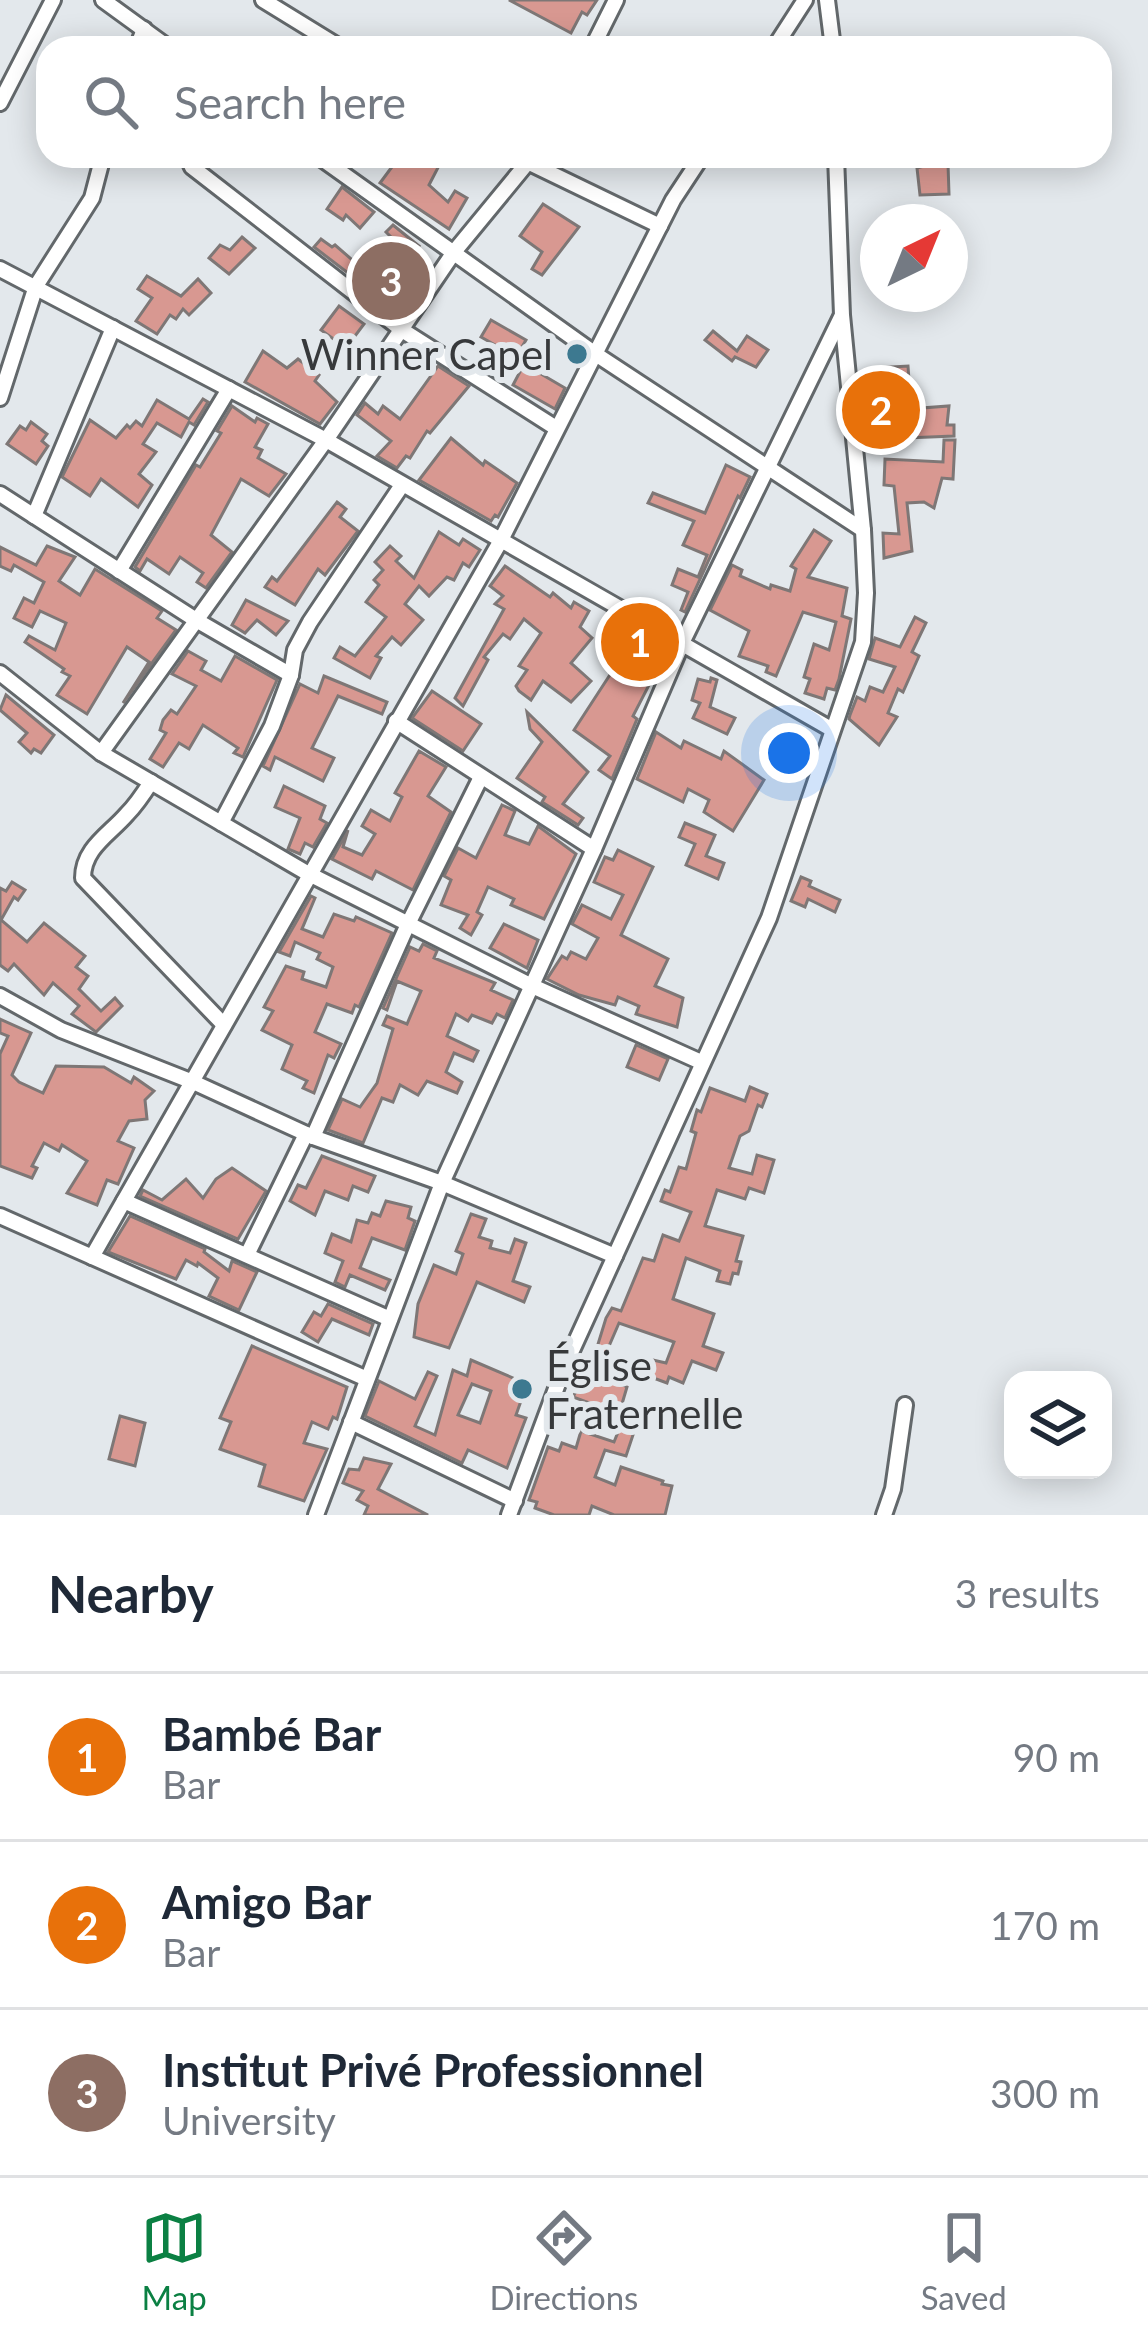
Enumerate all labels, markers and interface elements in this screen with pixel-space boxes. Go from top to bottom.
search box [36,36,1112,168]
icon: search [78,69,144,135]
text: Search here [174,75,406,129]
north arrow [860,204,968,312]
pin: 3 [352,236,430,326]
place label: Winner Capel [301,329,553,379]
marker: Winner Capel [564,341,590,367]
pin: 2 [842,365,920,455]
pin: 1 [601,597,679,687]
your location [759,723,819,783]
place label: Église Fraternelle [546,1340,744,1438]
map controls [1004,1371,1112,1479]
button: layers [1004,1371,1112,1479]
marker: Église Fraternelle [509,1376,535,1402]
text: Nearby [48,1563,214,1624]
text: 3 results [955,1570,1100,1616]
text: Bambé Bar [162,1707,381,1761]
text: 1 [76,1734,98,1780]
text: 90 m [1013,1734,1100,1780]
text: Bar [162,1761,220,1807]
text: Amigo Bar [162,1875,371,1929]
text: 2 [76,1902,98,1948]
text: 170 m [990,1902,1100,1948]
text: Bar [162,1929,220,1975]
text: Institut Privé Professionnel [162,2043,704,2097]
text: 3 [76,2070,98,2116]
text: 300 m [990,2070,1100,2116]
text: University [162,2097,336,2143]
tab: Map [141,2205,207,2317]
tab: Directions [489,2205,638,2317]
tab: Saved [921,2205,1007,2317]

